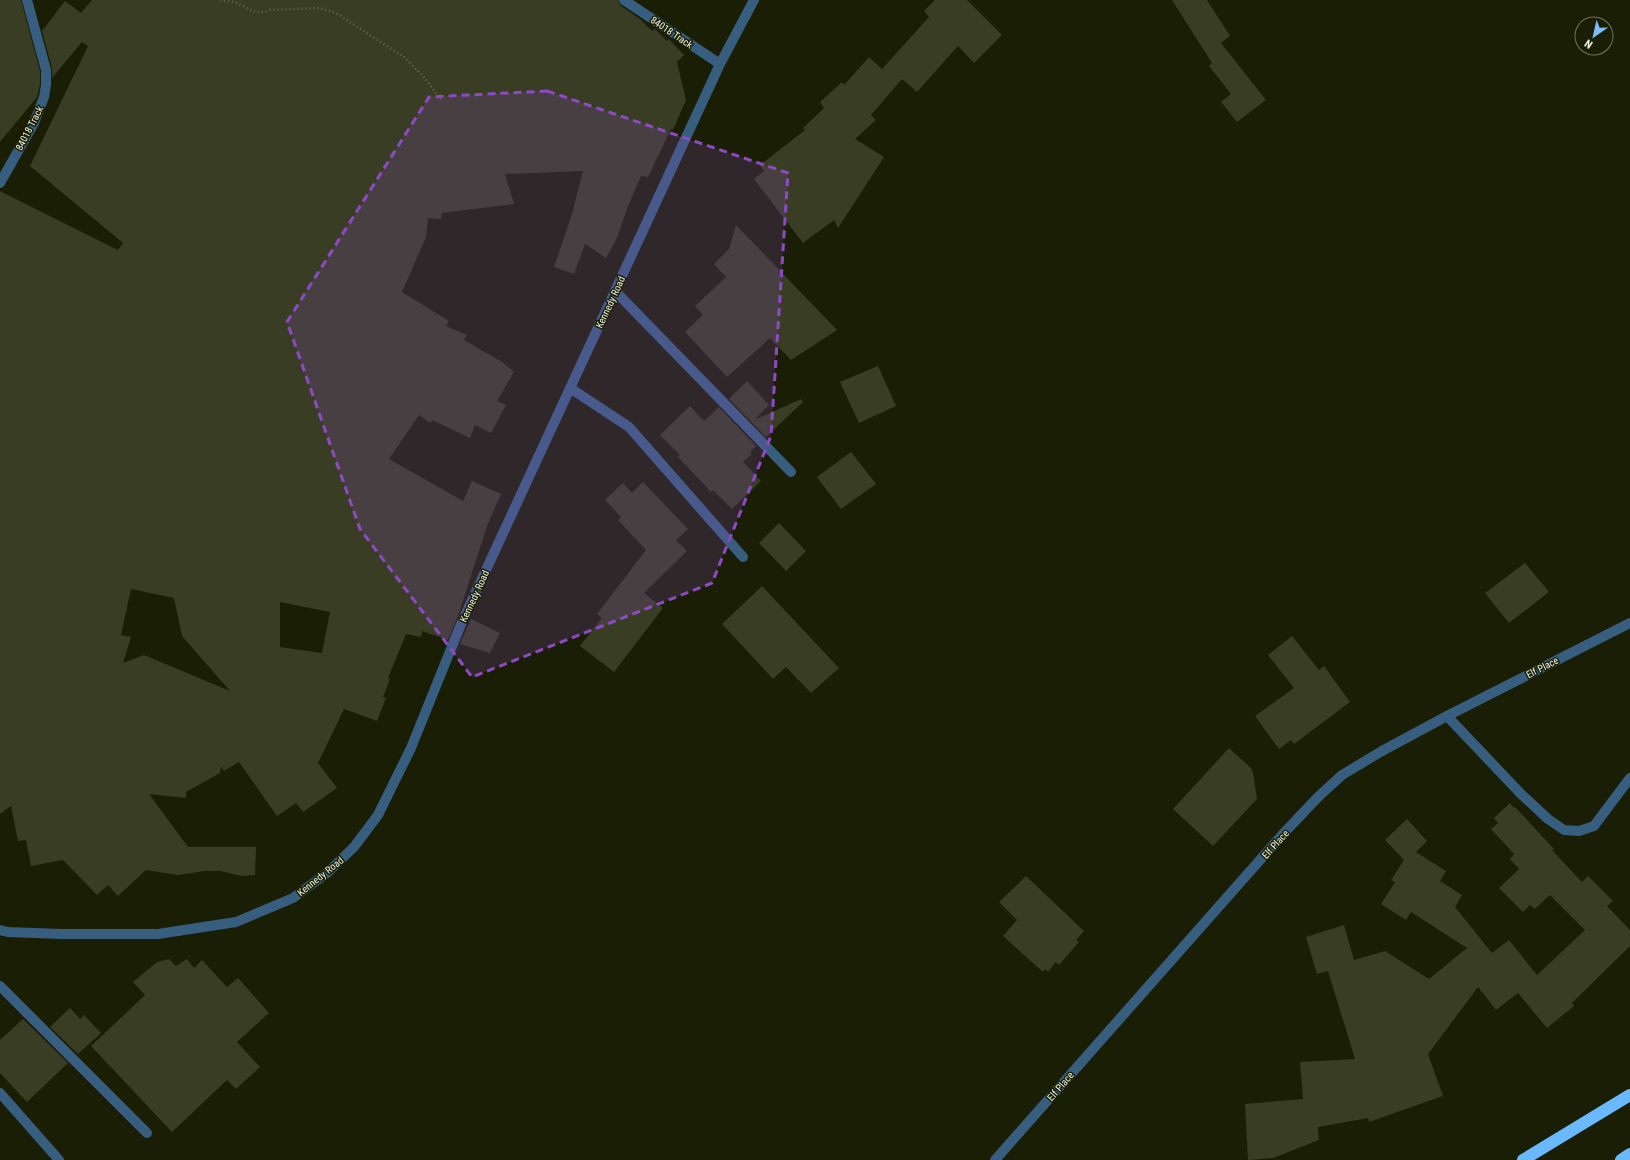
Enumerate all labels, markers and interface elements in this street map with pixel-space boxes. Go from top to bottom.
street label: 84018 Track [649,14,695,51]
north arrow [1574,16,1614,56]
text: N [1582,36,1595,51]
street label: 84018 Track [14,104,46,152]
street label: Kennedy Road [594,275,627,330]
street label: Kennedy Road [458,569,491,624]
street label: Elf Place [1524,655,1560,680]
street label: Elf Place [1260,828,1291,861]
street label: Kennedy Road [295,855,346,898]
street label: Elf Place [1045,1069,1076,1103]

